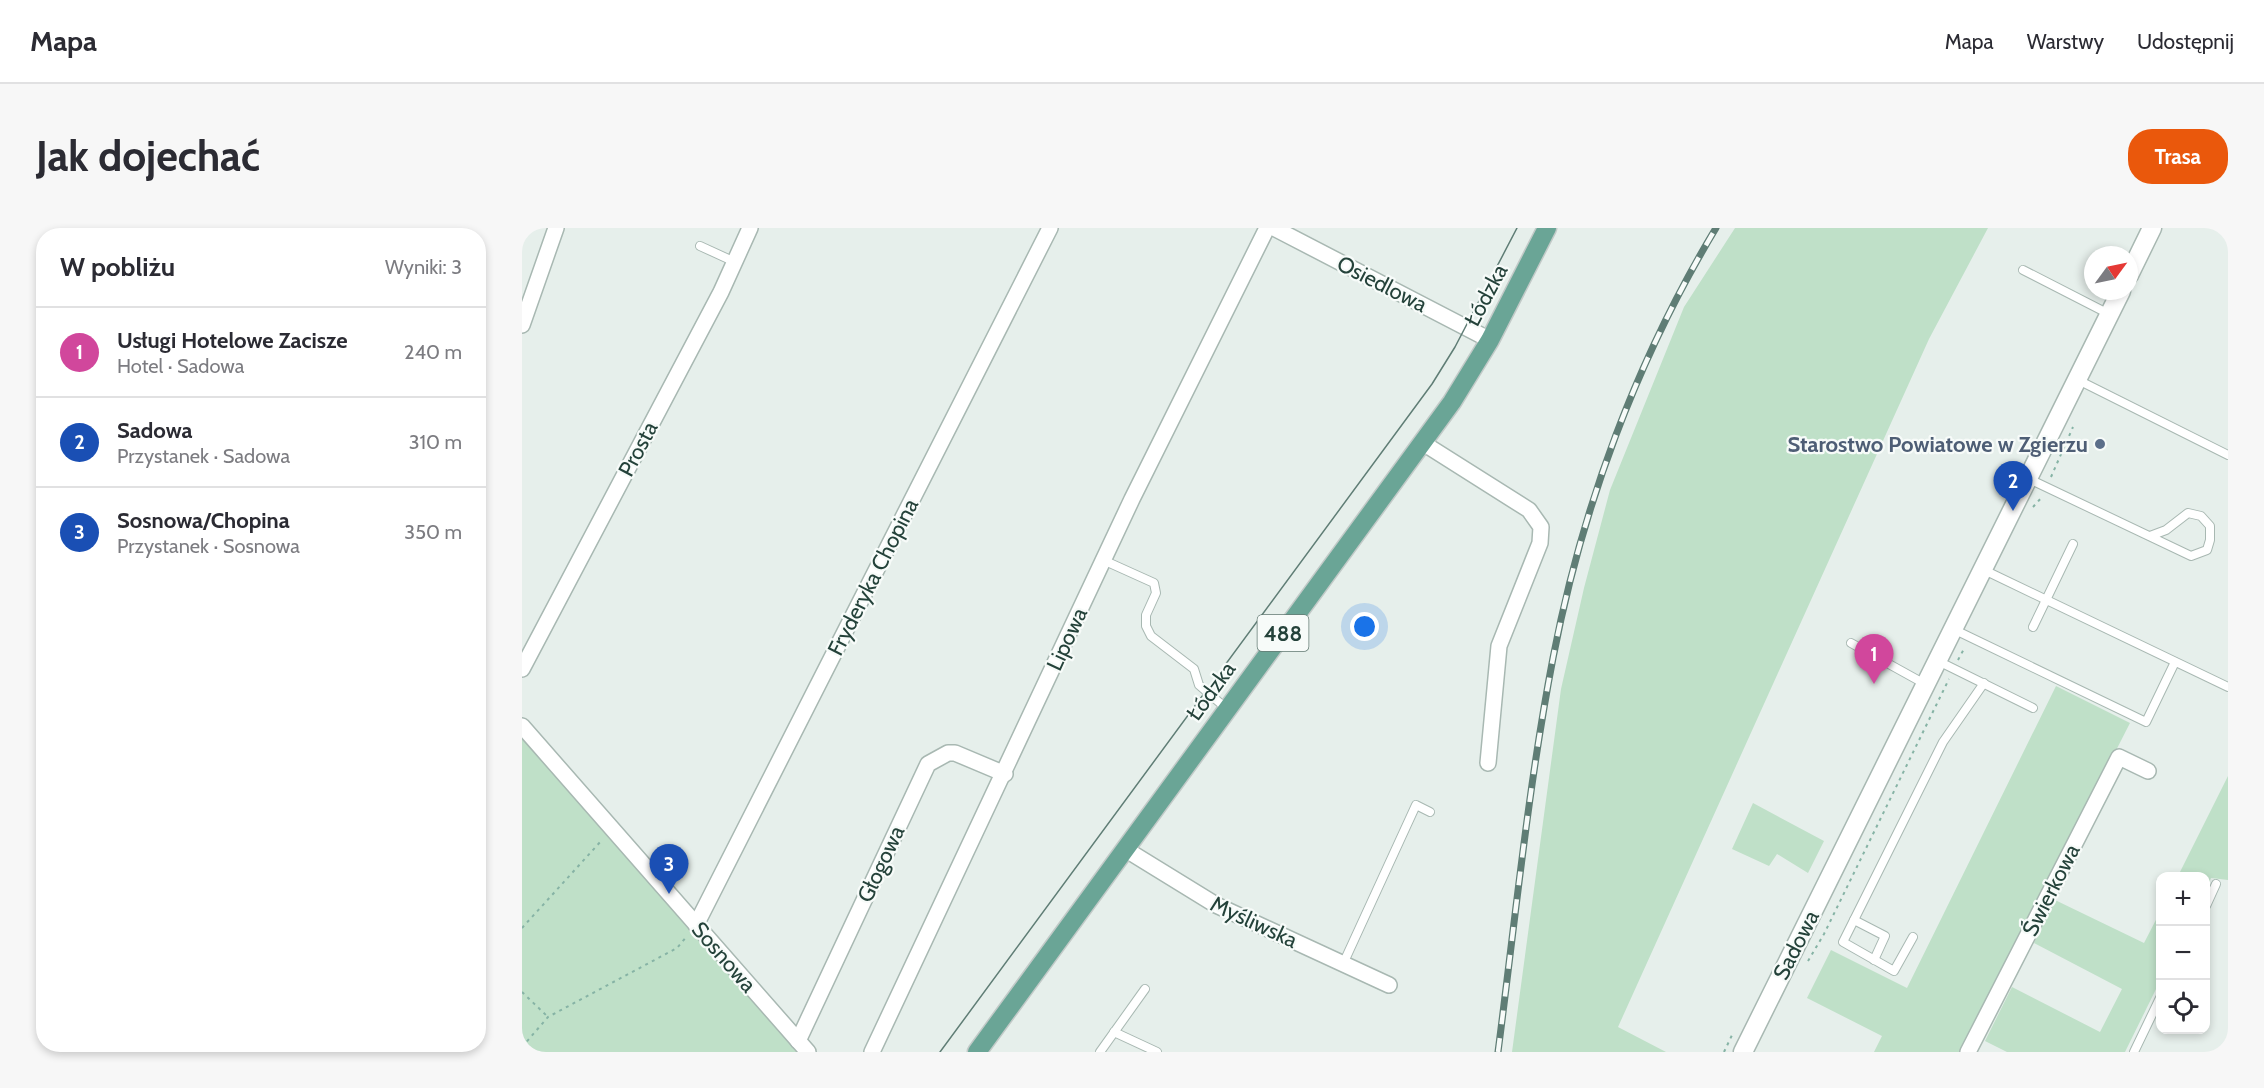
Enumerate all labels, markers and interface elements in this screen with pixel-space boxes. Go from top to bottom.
text: Mapa [30,24,97,58]
text: Mapa [1945,29,1994,54]
text: Warstwy [2027,29,2104,54]
text: Udostępnij [2137,29,2234,54]
button: Trasa [2128,129,2228,184]
text: Jak dojechać [36,130,260,182]
north arrow [2084,246,2138,300]
street label: Osiedlowa [1332,250,1432,318]
text: W pobliżu [60,251,175,283]
text: Wyniki: 3 [385,255,462,279]
street label: Łódzka [1459,259,1514,330]
text: Usługi Hotelowe Zacisze [117,327,348,354]
text: 1 [76,340,83,364]
text: 240 m [404,340,462,364]
text: Hotel · Sadowa [117,354,244,378]
text: Sadowa [117,417,193,444]
street label: Prosta [612,417,664,481]
text: 2 [74,430,85,454]
text: 310 m [409,430,462,454]
place label: Starostwo Powiatowe w Zgierzu [1787,431,2088,458]
marker: Starostwo Powiatowe w Zgierzu [2093,437,2107,451]
text: Przystanek · Sadowa [117,444,290,468]
pin: 2 [1994,462,2032,511]
street label: Fryderyka Chopina [822,494,924,660]
text: Sosnowa/Chopina [117,507,290,534]
text: 3 [74,520,85,544]
text: 350 m [404,520,462,544]
text: Przystanek · Sosnowa [117,534,300,558]
street label: Lipowa [1041,603,1093,675]
your location [1350,612,1379,641]
road number: 488 [1258,615,1308,651]
pin: 1 [1854,634,1894,684]
street label: Łódzka [1181,656,1242,726]
street label: Głogowa [852,821,911,907]
street label: Świerkowa [2016,839,2086,940]
pin: 3 [650,844,688,894]
map controls [2156,872,2210,1034]
button: + [2156,872,2210,926]
street label: Myśliwska [1206,890,1302,954]
street label: Sadowa [1767,905,1825,984]
street label: Sosnowa [686,916,762,998]
button: − [2156,926,2210,980]
button: locate [2156,980,2210,1034]

